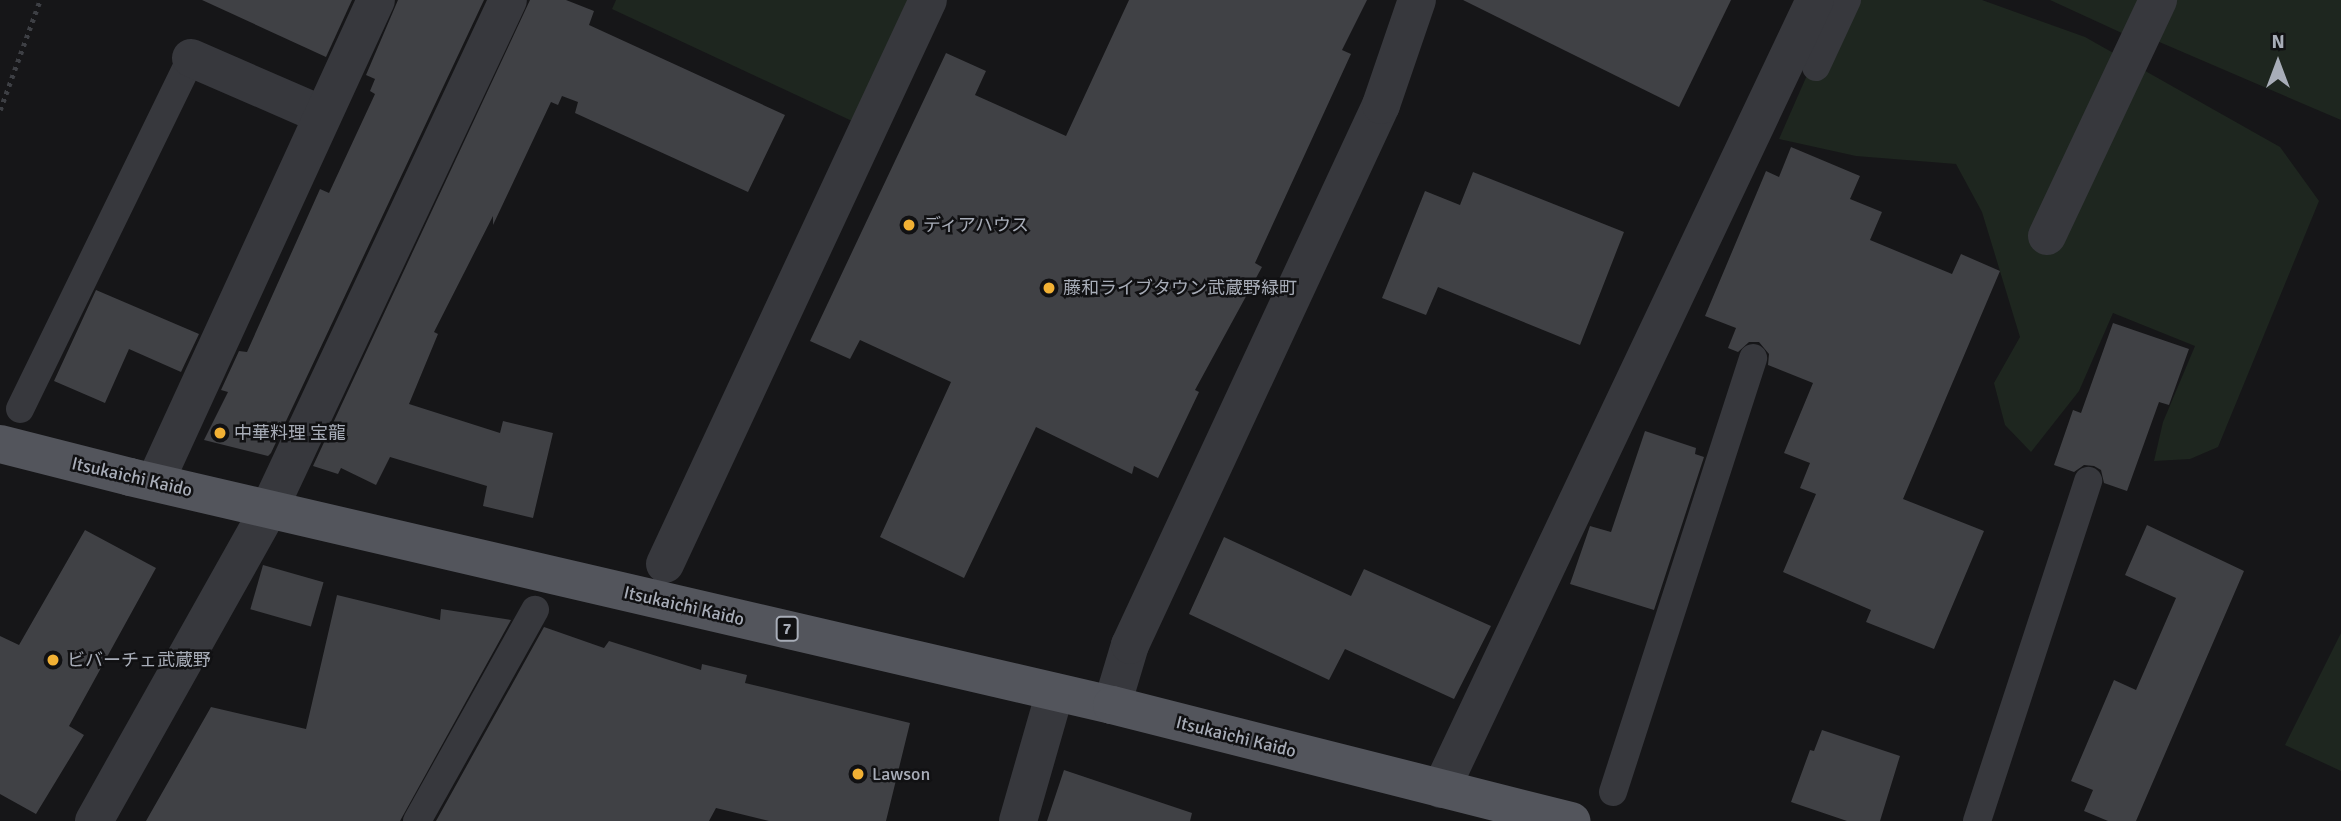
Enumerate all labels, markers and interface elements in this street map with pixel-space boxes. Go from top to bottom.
north arrow [2243,28,2313,98]
text: N [2271,30,2285,54]
place label: ディアハウス [923,214,1031,236]
marker: ディアハウス [901,217,917,233]
place label: 藤和ライブタウン武蔵野緑町 [1063,277,1297,299]
marker: 藤和ライブタウン武蔵野緑町 [1041,280,1057,296]
place label: 中華料理 宝龍 [234,422,346,444]
marker: 中華料理 宝龍 [212,425,228,441]
street label: Itsukaichi Kaido [70,453,194,501]
street label: Itsukaichi Kaido [622,582,746,630]
road number: 7 [775,616,799,642]
place label: ビバーチェ武蔵野 [67,649,211,671]
marker: ビバーチェ武蔵野 [45,652,61,668]
street label: Itsukaichi Kaido [1174,712,1298,762]
place label: Lawson [872,763,930,785]
marker: Lawson [850,766,866,782]

